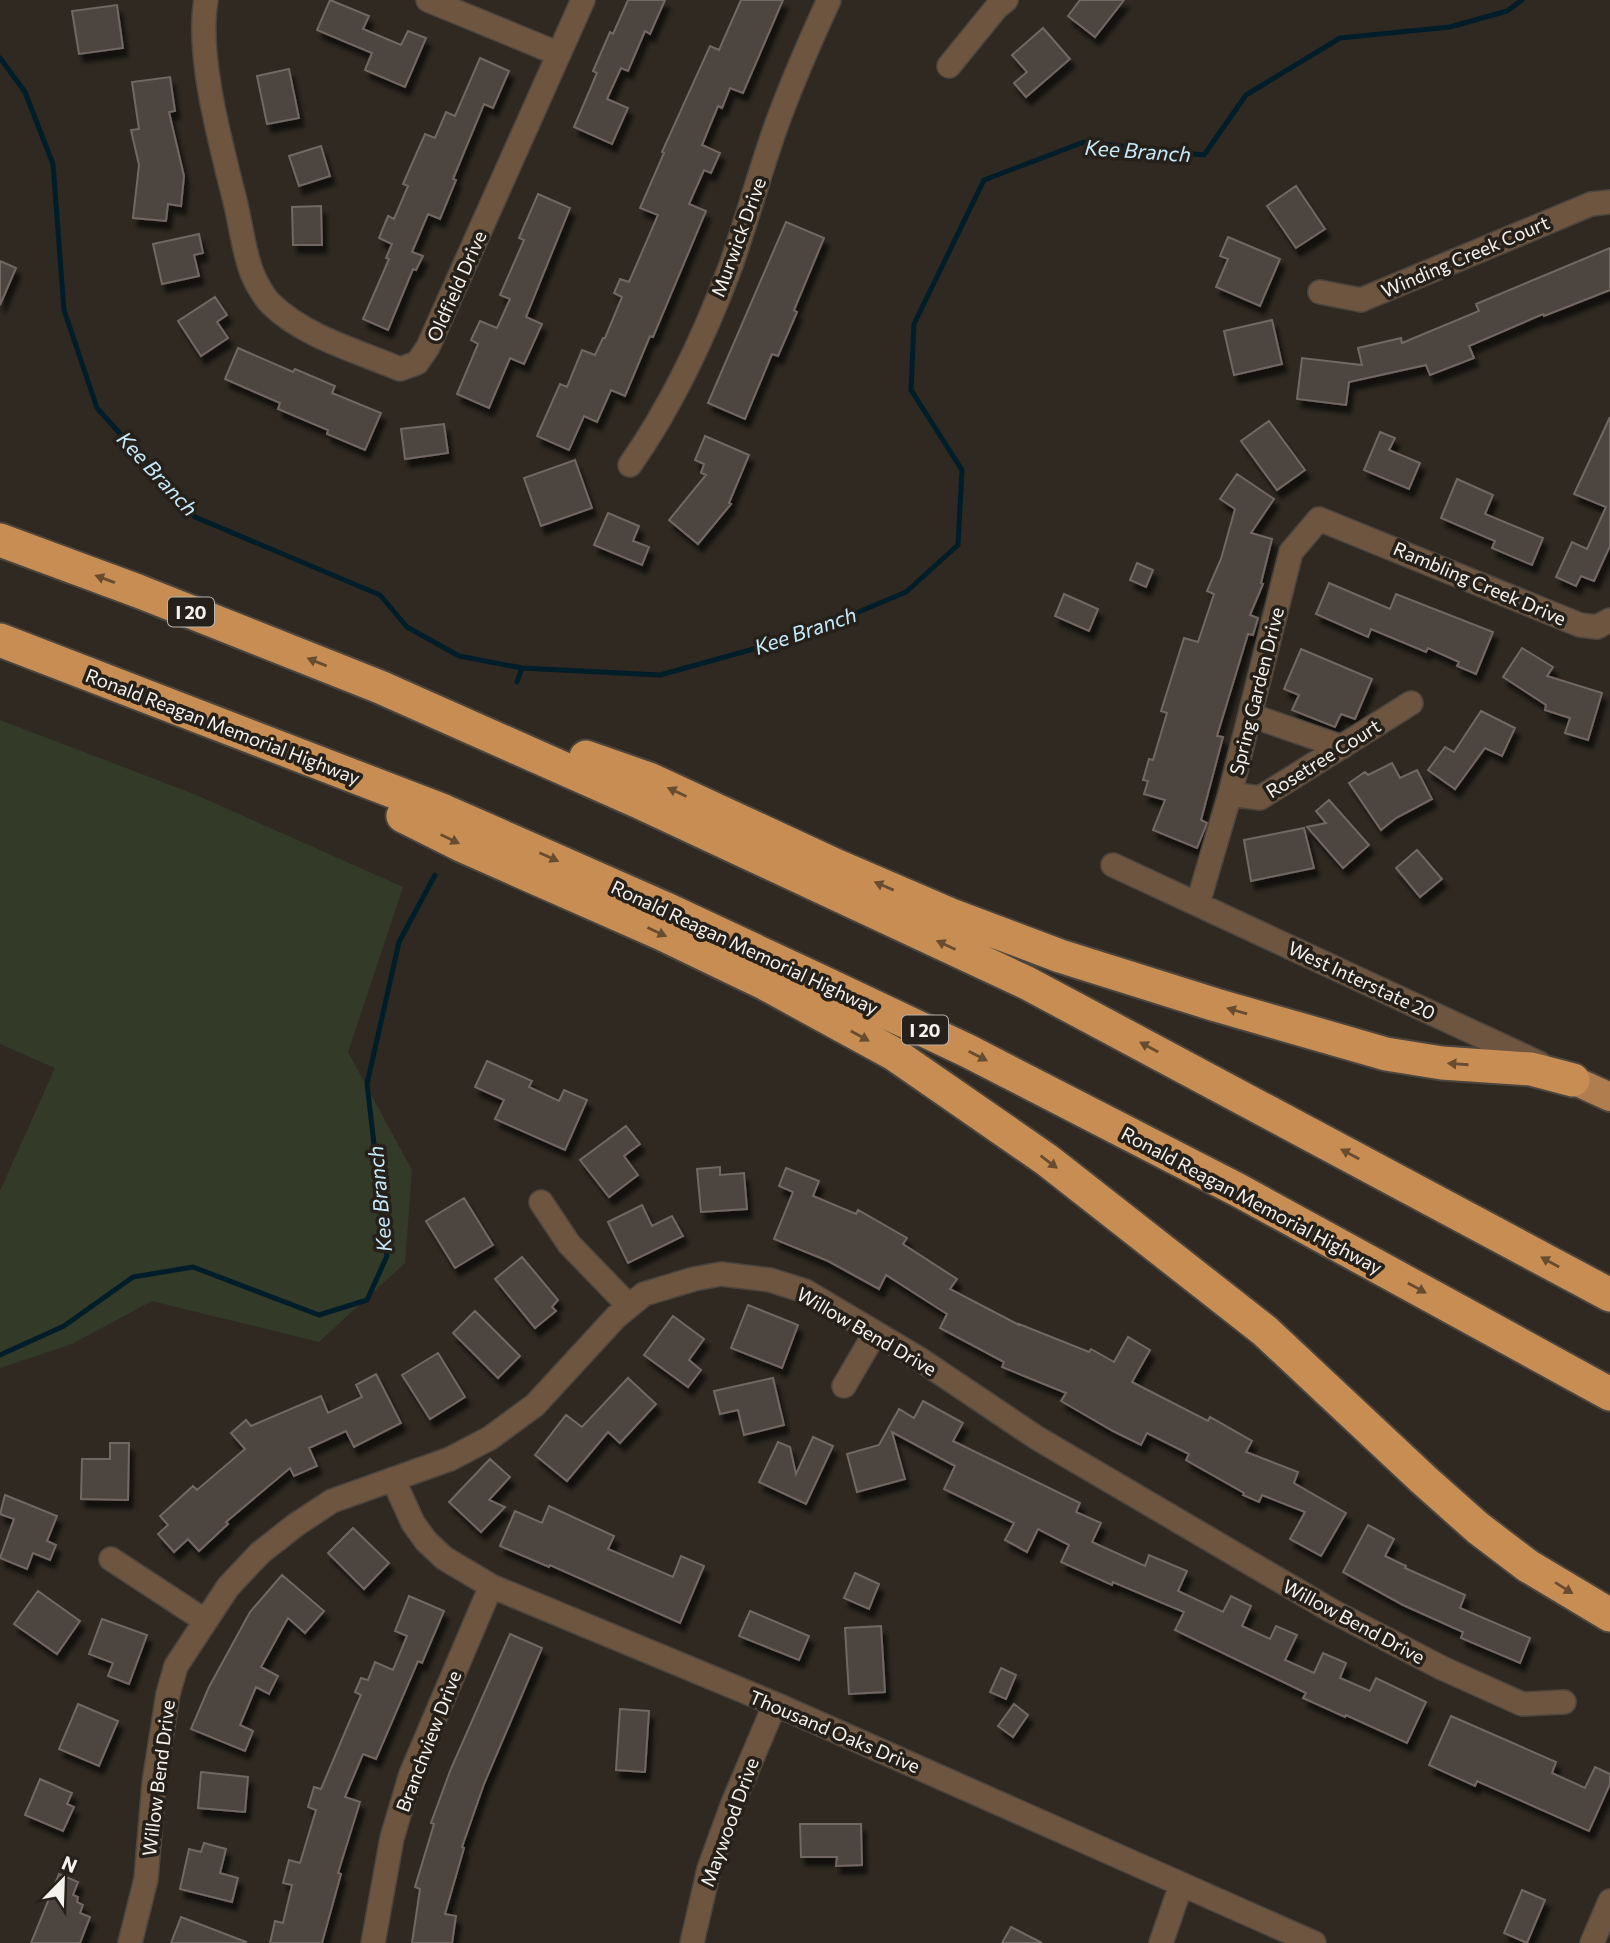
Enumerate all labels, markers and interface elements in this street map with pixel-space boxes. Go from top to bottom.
water label: Kee Branch [1084,134,1192,166]
street label: Murwick Drive [706,174,770,300]
street label: Winding Creek Court [1377,210,1553,302]
street label: Oldfield Drive [421,227,491,345]
water label: Kee Branch [113,426,203,520]
street label: Rambling Creek Drive [1390,536,1570,630]
one-way arrow [95,573,116,584]
road number: I 20 [168,598,214,626]
water label: Kee Branch [751,601,859,659]
street label: Spring Garden Drive [1224,605,1288,777]
one-way arrow [306,656,327,667]
street label: Ronald Reagan Memorial Highway [83,663,364,789]
street label: Rosetree Court [1261,713,1385,802]
one-way arrow [667,786,687,798]
one-way arrow [440,834,460,845]
one-way arrow [539,851,559,863]
street label: Ronald Reagan Memorial Highway [608,875,882,1019]
one-way arrow [874,880,894,892]
one-way arrow [647,927,668,938]
street label: West Interstate 20 [1285,936,1439,1024]
one-way arrow [936,939,956,951]
one-way arrow [1226,1005,1247,1015]
road number: I 20 [902,1015,948,1044]
one-way arrow [850,1030,870,1042]
one-way arrow [1139,1041,1159,1053]
one-way arrow [968,1050,988,1061]
one-way arrow [1446,1058,1468,1069]
street label: Ronald Reagan Memorial Highway [1118,1121,1386,1279]
water label: Kee Branch [362,1145,396,1253]
one-way arrow [1340,1148,1360,1160]
one-way arrow [1040,1155,1058,1169]
one-way arrow [1540,1257,1560,1268]
street label: Willow Bend Drive [793,1282,941,1380]
one-way arrow [1407,1283,1427,1294]
street label: Willow Bend Drive [1279,1574,1429,1668]
one-way arrow [1554,1582,1573,1595]
street label: Branchview Drive [390,1667,466,1815]
street label: Thousand Oaks Drive [746,1685,924,1777]
street label: Willow Bend Drive [137,1698,179,1858]
street label: Maywood Drive [695,1754,763,1890]
north arrow [28,1845,98,1915]
text: N [59,1851,81,1877]

